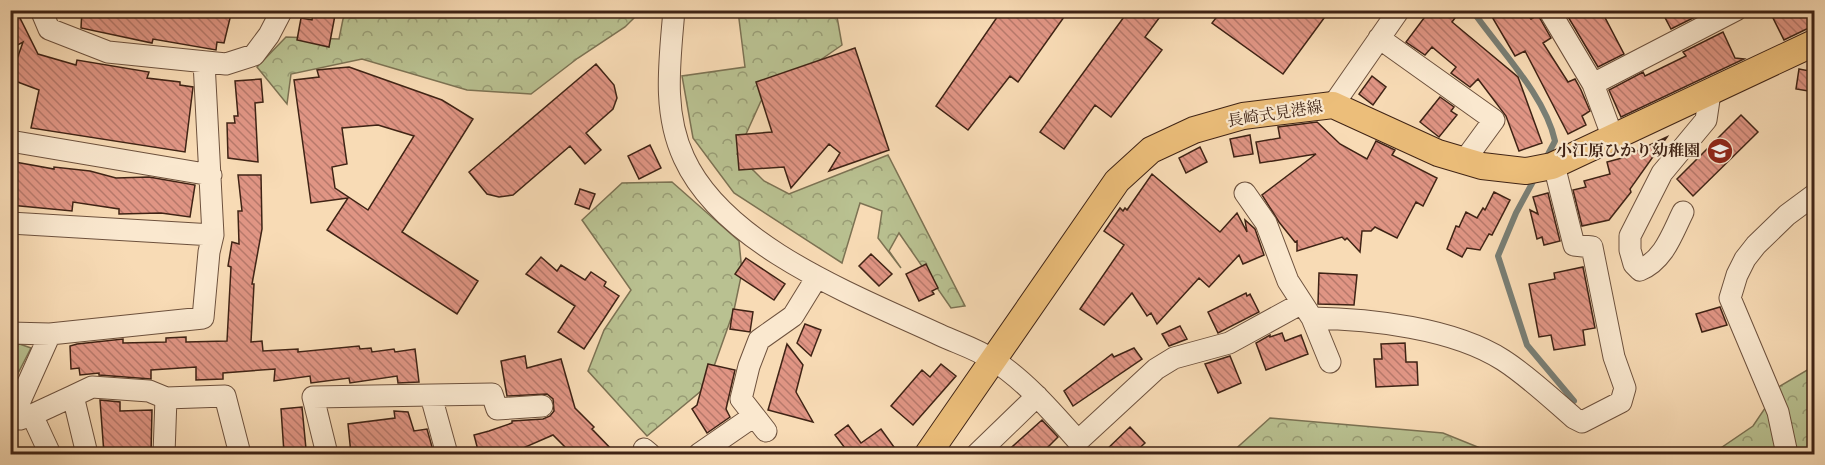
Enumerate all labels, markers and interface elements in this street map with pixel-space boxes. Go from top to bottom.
street label: 長崎式見港線 [1226,96,1324,132]
school or university icon: 小江原ひかり幼稚園 [1705,136,1735,166]
place label: 小江原ひかり幼稚園 [1556,140,1700,162]

